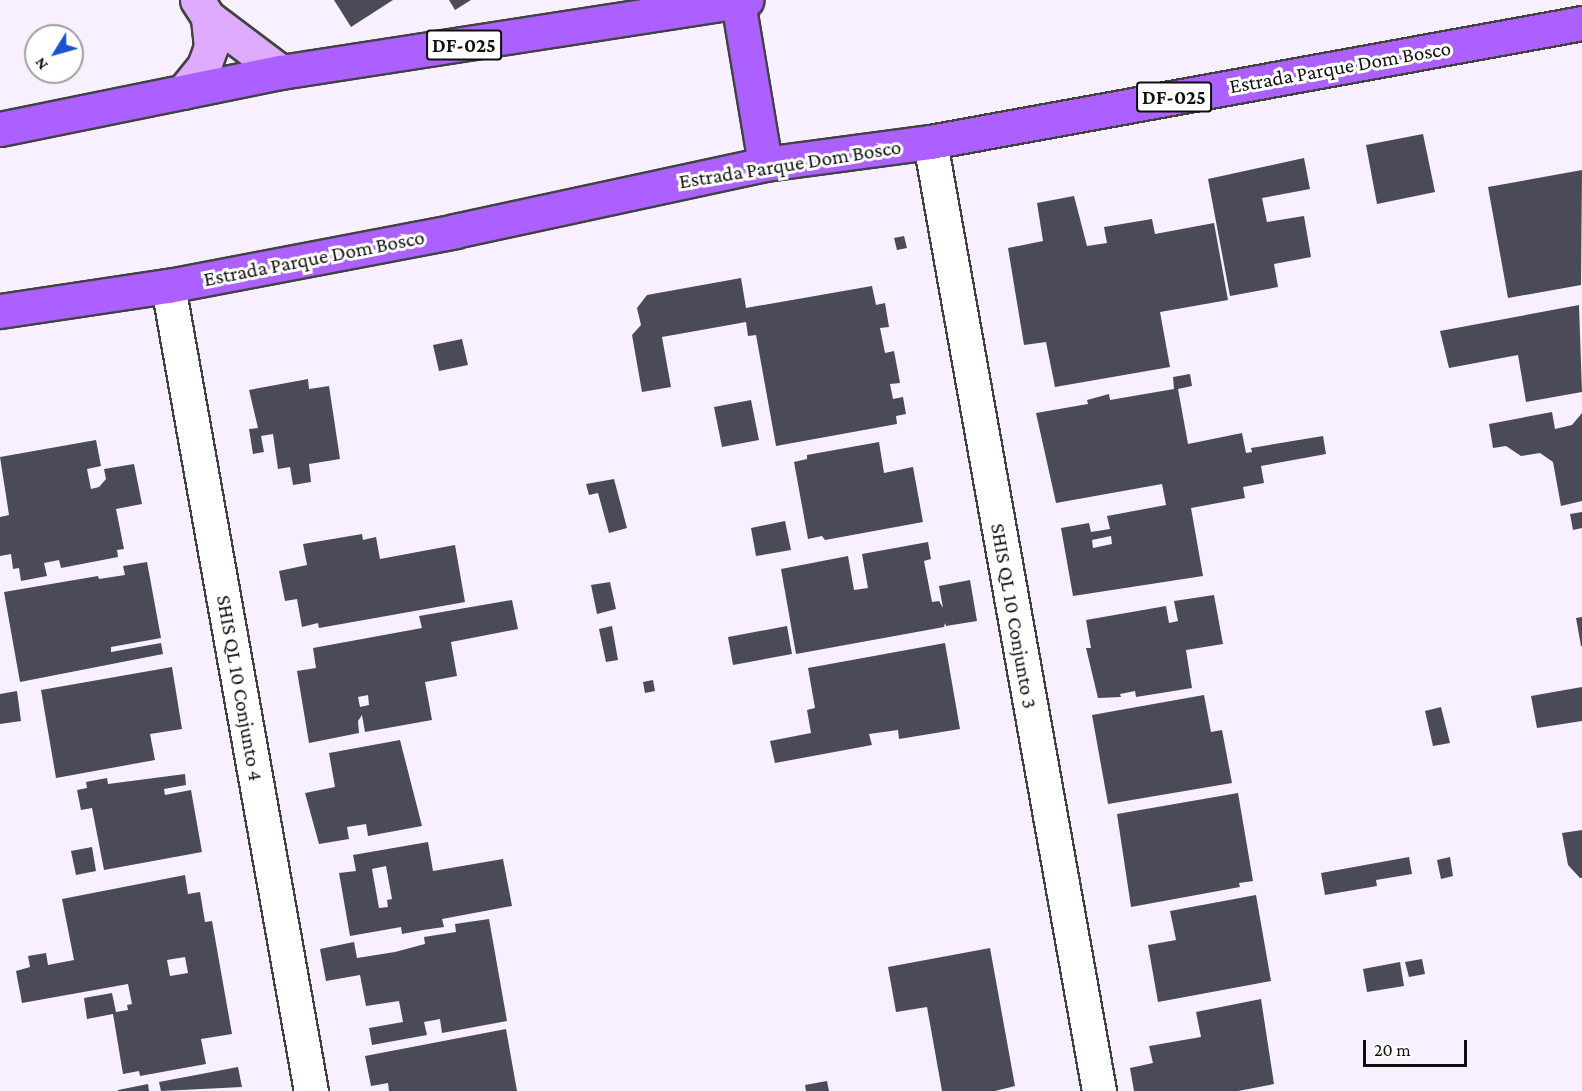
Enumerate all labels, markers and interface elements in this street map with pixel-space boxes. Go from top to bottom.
north arrow [24,24,84,84]
road number: DF-025 [425,28,503,62]
street label: Estrada Parque Dom Bosco [1227,35,1453,99]
text: N [31,54,51,73]
road number: DF-025 [1135,80,1213,114]
street label: Estrada Parque Dom Bosco [677,134,903,194]
street label: Estrada Parque Dom Bosco [201,224,427,292]
street label: SHIS QL 10 Conjunto 3 [985,521,1043,711]
street label: SHIS QL 10 Conjunto 4 [211,593,269,783]
scale bar [1366,1028,1470,1066]
text: 20 m [1374,1040,1411,1060]

